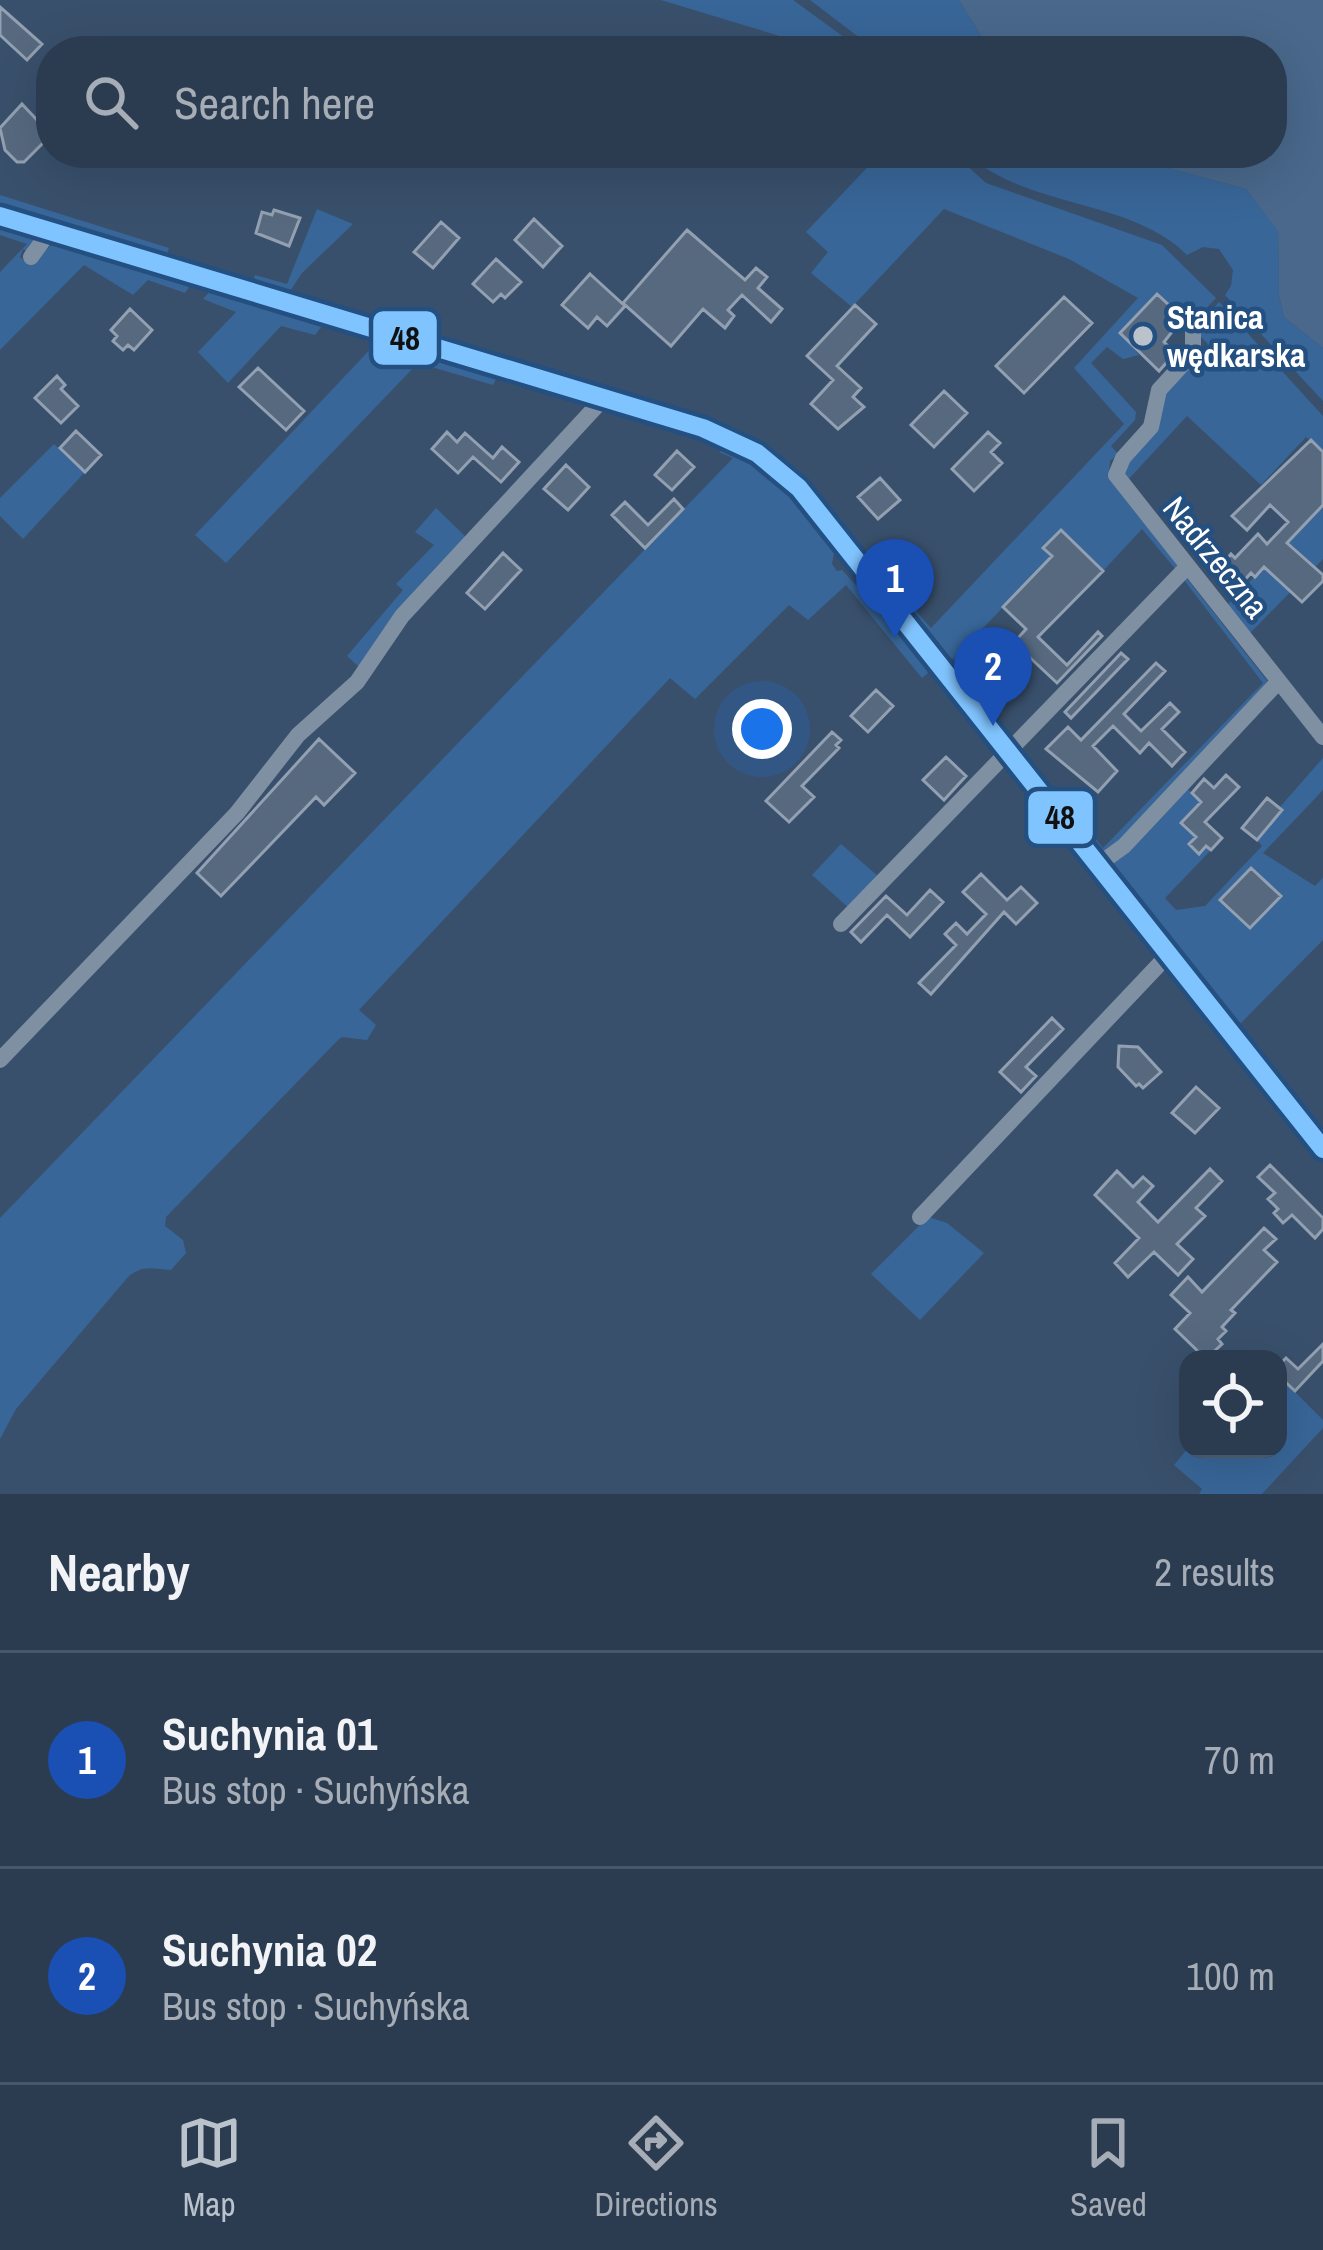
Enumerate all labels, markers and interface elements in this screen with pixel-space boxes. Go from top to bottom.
search box [36,36,1287,168]
icon: search [78,69,144,135]
text: Search here [174,72,375,133]
place label: Stanica wędkarska [1167,295,1305,377]
line badge: 48 [371,309,439,367]
text: 48 [390,316,420,360]
marker: Stanica wędkarska [1130,323,1156,349]
street label: Nadrzeczna [1153,487,1279,627]
pin: 1 [856,539,934,638]
pin: 2 [954,627,1032,726]
your location [732,699,792,759]
line badge: 48 [1026,789,1095,846]
text: 48 [1045,795,1075,839]
map controls [1179,1350,1287,1458]
button: locate [1179,1350,1287,1458]
text: Nearby [48,1538,190,1607]
text: 2 results [1154,1546,1275,1598]
text: Suchynia 01 [162,1703,377,1764]
text: 1 [78,1734,96,1786]
text: 70 m [1204,1734,1275,1786]
text: Bus stop · Suchyńska [162,1764,470,1816]
text: Suchynia 02 [162,1919,377,1980]
text: 2 [78,1950,96,2002]
text: 100 m [1186,1950,1275,2002]
text: Bus stop · Suchyńska [162,1980,470,2032]
tab: Map [176,2110,242,2226]
tab: Directions [594,2110,718,2226]
tab: Saved [1070,2110,1147,2226]

